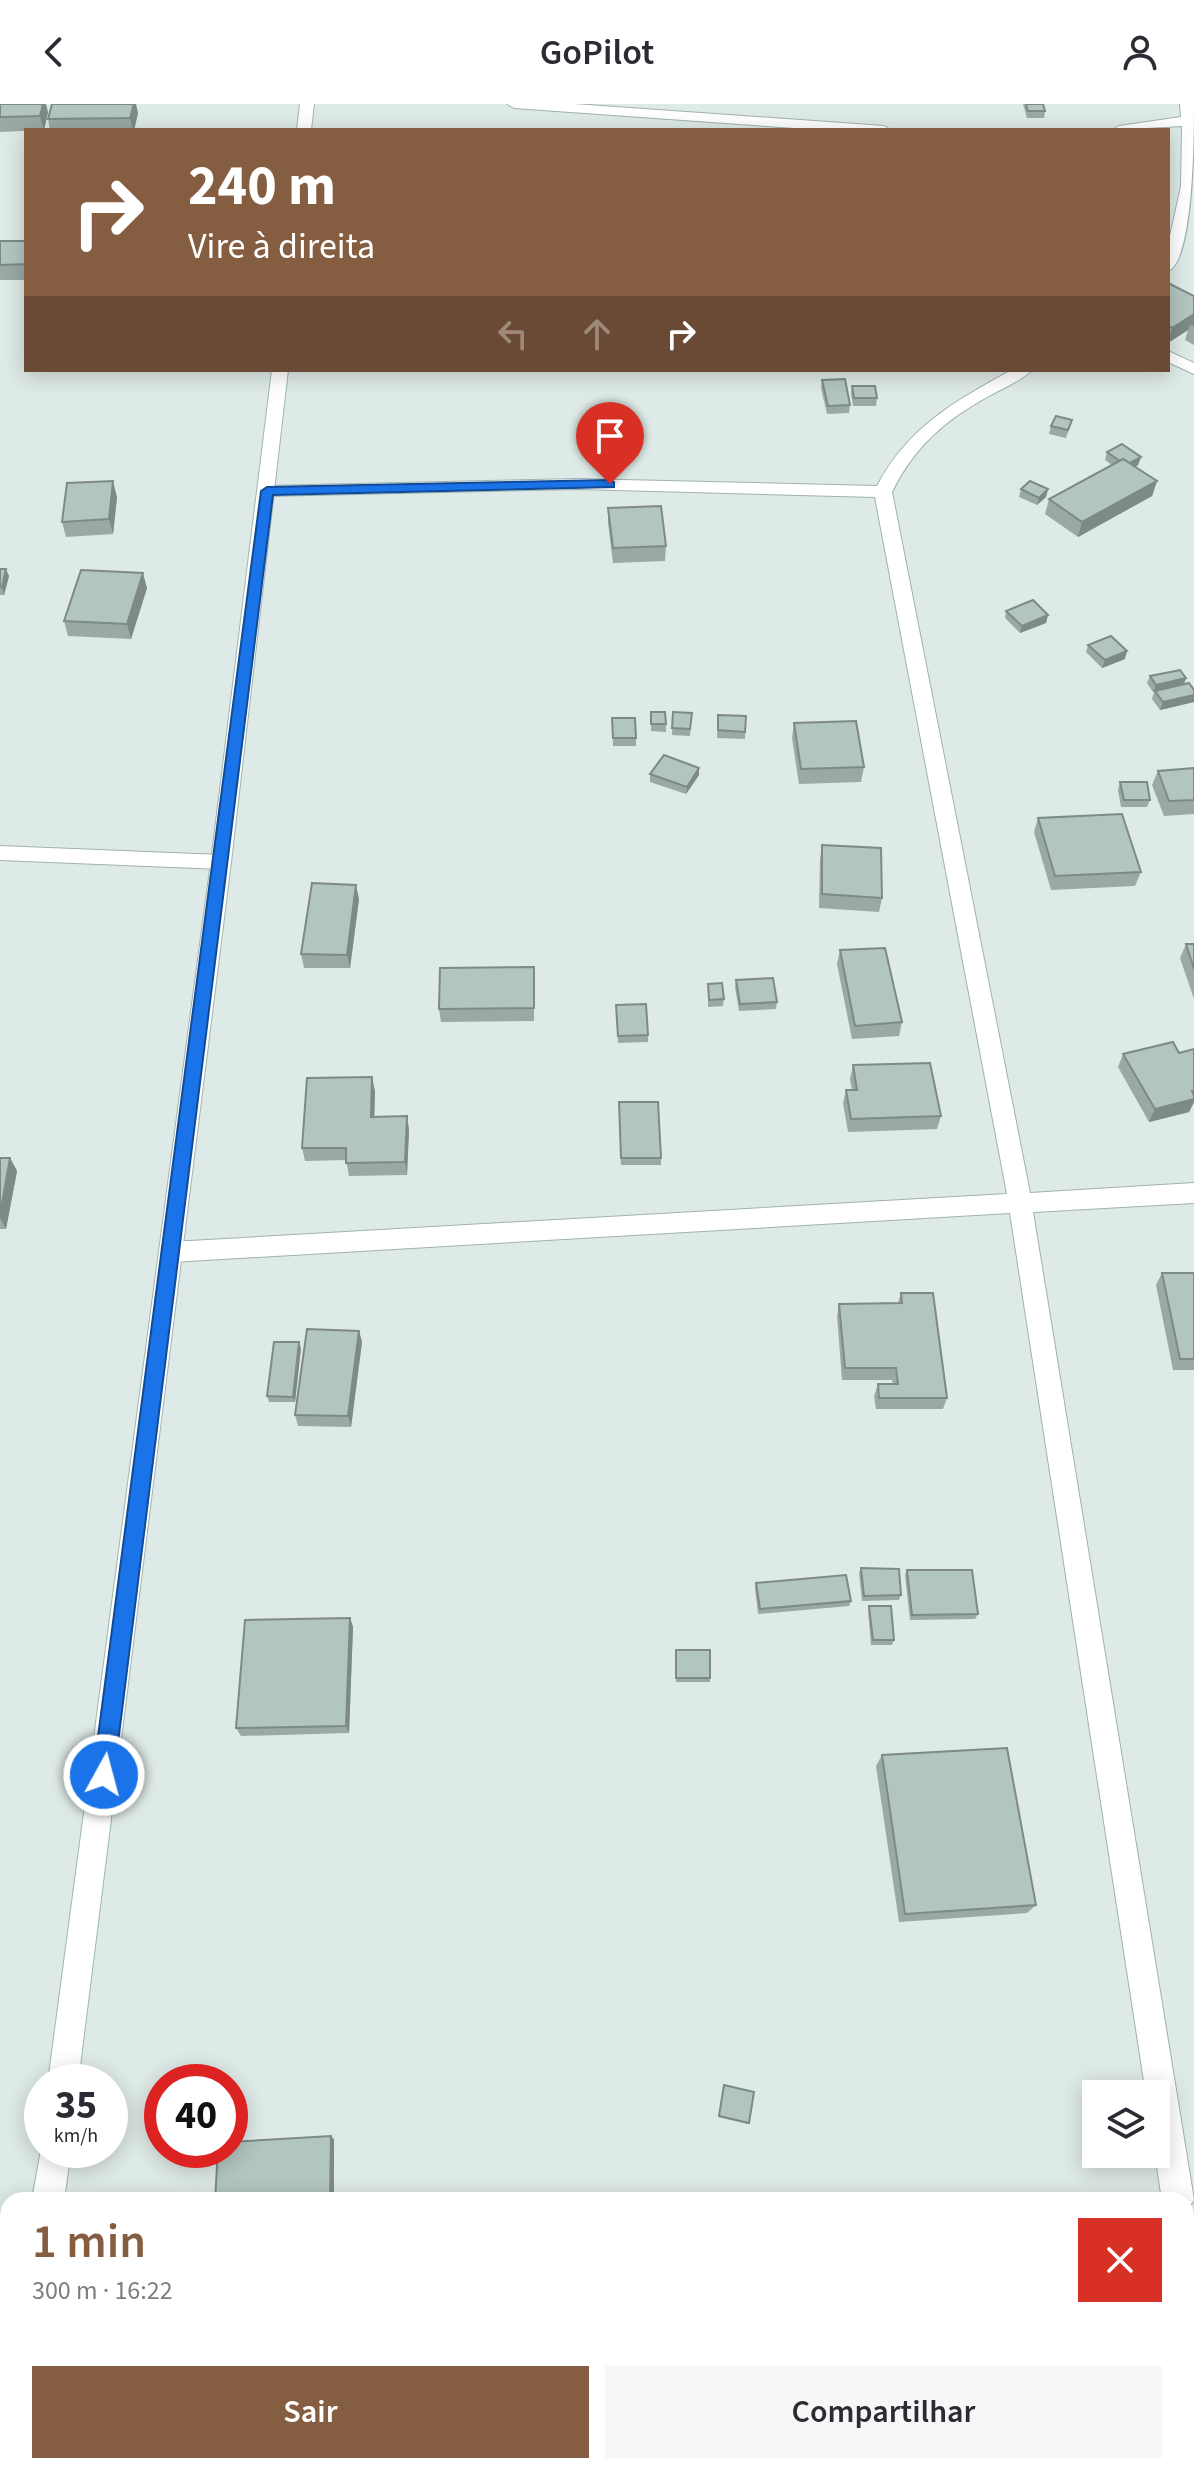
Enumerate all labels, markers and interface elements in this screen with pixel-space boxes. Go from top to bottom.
text: GoPilot [540,27,654,78]
icon: back [32,30,76,74]
icon: person [1118,30,1162,74]
text: 240 m [188,147,336,226]
icon: right [56,160,160,264]
text: Vire à direita [188,221,375,272]
icon: left [491,312,535,356]
icon: ahead [575,312,619,356]
icon: right [659,312,703,356]
pin [576,402,644,484]
icon: arrive [588,414,632,458]
position arrow [62,1733,146,1817]
speed limit sign: 40 [144,2064,248,2168]
text: 35 [55,2077,97,2134]
map controls [1082,2080,1170,2168]
button: layers [1082,2080,1170,2168]
text: km/h [54,2122,98,2150]
text: 1 min [32,2208,146,2276]
button: close [1078,2218,1162,2302]
text: 300 m · 16:22 [32,2272,173,2309]
button: Sair [32,2366,589,2458]
button: Compartilhar [605,2366,1162,2458]

